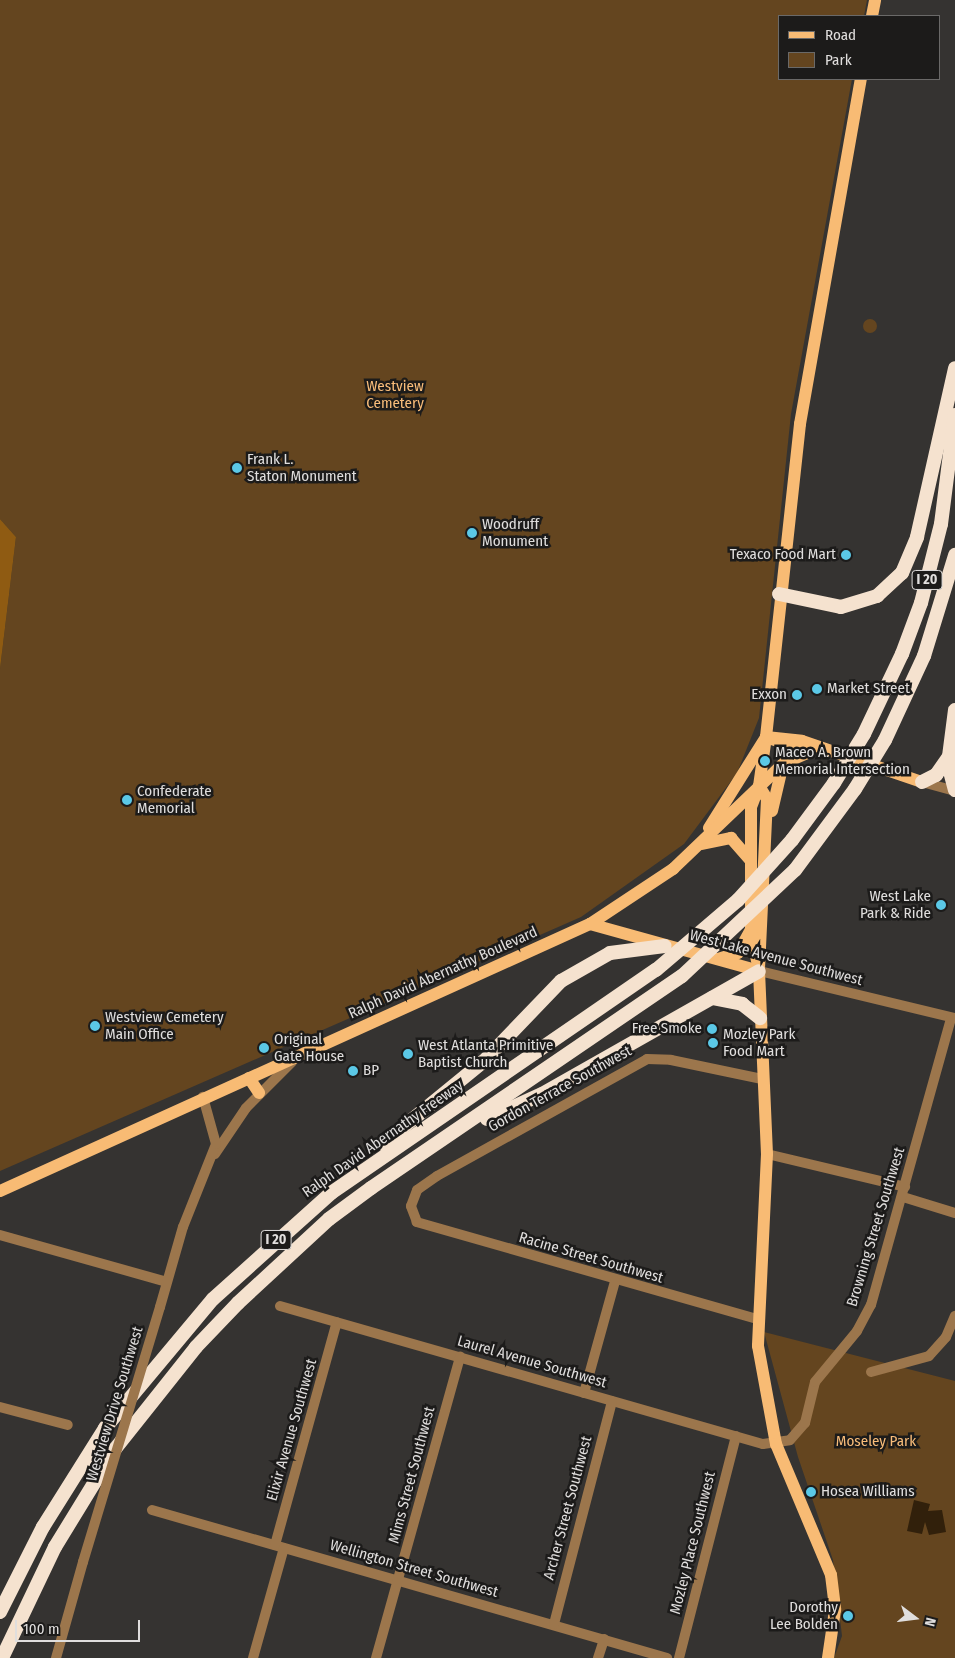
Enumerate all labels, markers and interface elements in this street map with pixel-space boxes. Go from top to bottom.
legend [778,15,940,80]
text: Road [825,26,856,44]
text: Park [825,51,852,69]
park label: Westview Cemetery [366,377,424,412]
place label: Frank L. Staton Monument [247,450,357,485]
marker: Frank L. Staton Monument [231,462,243,474]
place label: Woodruff Monument [482,515,548,550]
marker: Woodruff Monument [466,527,478,539]
place label: Texaco Food Mart [730,546,836,564]
marker: Texaco Food Mart [840,549,852,561]
road number: I 20 [911,568,943,592]
place label: Market Street [827,680,910,698]
marker: Market Street [811,683,823,695]
place label: Exxon [751,686,787,704]
marker: Exxon [791,689,803,701]
place label: Maceo A. Brown Memorial Intersection [775,743,910,778]
marker: Maceo A. Brown Memorial Intersection [759,755,771,767]
place label: Confederate Memorial [137,782,212,817]
marker: Confederate Memorial [121,794,133,806]
place label: West Lake Park & Ride [860,887,931,922]
marker: West Lake Park & Ride [935,899,947,911]
street label: Ralph David Abernathy Boulevard [346,923,540,1023]
street label: West Lake Avenue Southwest [688,926,864,990]
place label: Westview Cemetery Main Office [105,1008,224,1043]
marker: Westview Cemetery Main Office [89,1020,101,1032]
place label: Free Smoke [632,1020,702,1038]
marker: Free Smoke [706,1023,718,1035]
place label: Mozley Park Food Mart [723,1025,795,1060]
place label: Original Gate House [274,1030,344,1065]
place label: West Atlanta Primitive Baptist Church [418,1036,553,1071]
marker: Mozley Park Food Mart [707,1037,719,1049]
marker: Original Gate House [258,1042,270,1054]
street label: Gordon Terrace Southwest [485,1042,635,1136]
marker: West Atlanta Primitive Baptist Church [402,1048,414,1060]
place label: BP [363,1062,379,1080]
marker: BP [347,1065,359,1077]
street label: Ralph David Abernathy Freeway [299,1077,467,1201]
street label: Browning Street Southwest [843,1145,909,1309]
road number: I 20 [260,1228,292,1252]
street label: Racine Street Southwest [517,1229,665,1287]
street label: Westview Drive Southwest [83,1324,147,1484]
street label: Laurel Avenue Southwest [455,1332,609,1392]
street label: Elixir Avenue Southwest [263,1357,321,1503]
street label: Mims Street Southwest [385,1405,439,1545]
park label: Moseley Park [836,1433,916,1451]
street label: Archer Street Southwest [540,1434,596,1582]
street label: Mozley Place Southwest [667,1470,719,1616]
place label: Hosea Williams [821,1483,915,1501]
marker: Hosea Williams [805,1486,817,1498]
street label: Wellington Street Southwest [328,1536,500,1602]
north arrow [890,1593,940,1643]
place label: Dorothy Lee Bolden [770,1598,838,1633]
scale bar [18,1610,142,1642]
marker: Dorothy Lee Bolden [842,1610,854,1622]
text: N [921,1616,939,1628]
text: 100 m [23,1620,60,1638]

